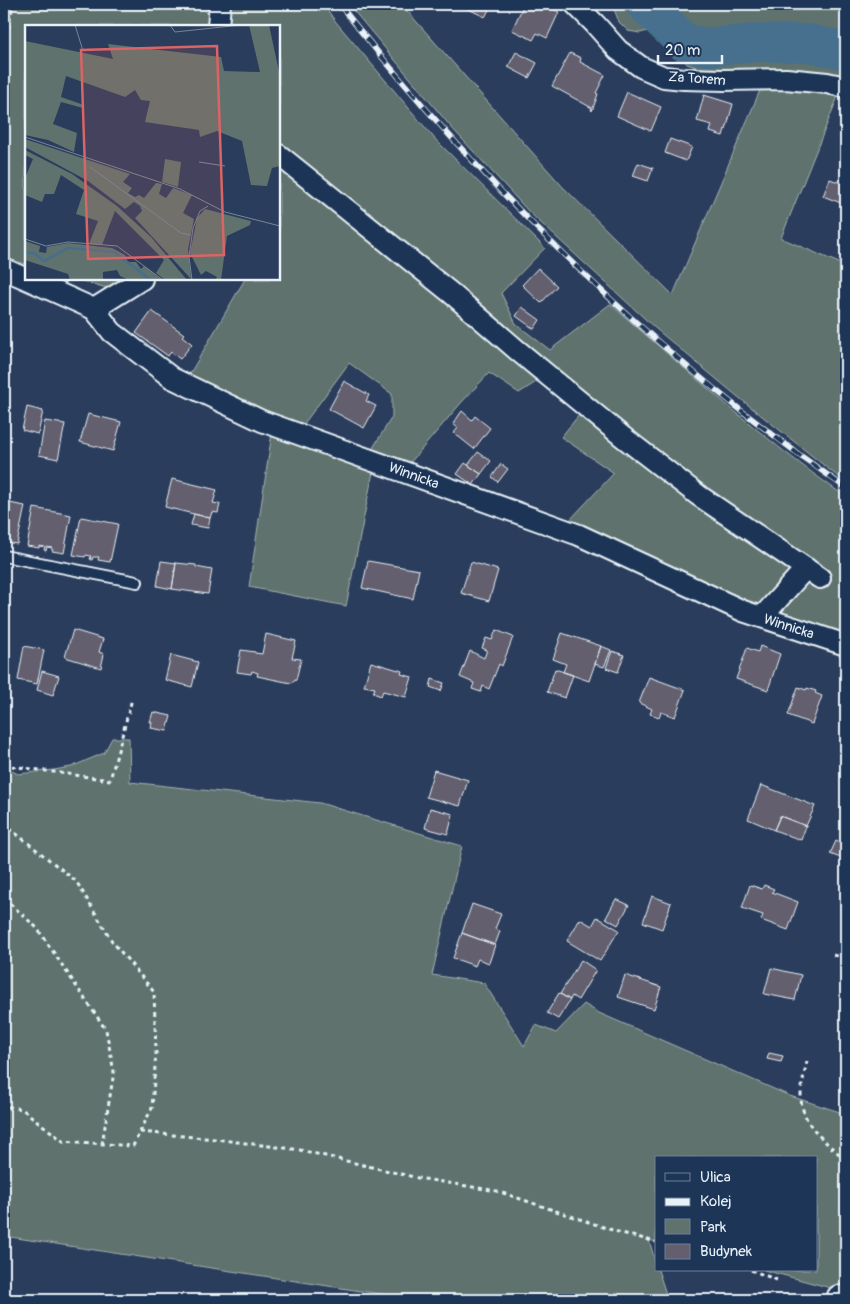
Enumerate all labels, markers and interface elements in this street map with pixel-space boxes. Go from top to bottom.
inset map [25,25,280,280]
scale bar [658,32,721,64]
text: 20 m [665,41,700,60]
street label: Za Torem [668,68,726,89]
street label: Winnicka [386,459,441,492]
street label: Winnicka [761,610,816,643]
legend [655,1156,818,1272]
text: Ulica [700,1168,731,1187]
text: Kolej [700,1192,732,1211]
text: Park [700,1218,727,1237]
text: Budynek [700,1242,753,1261]

